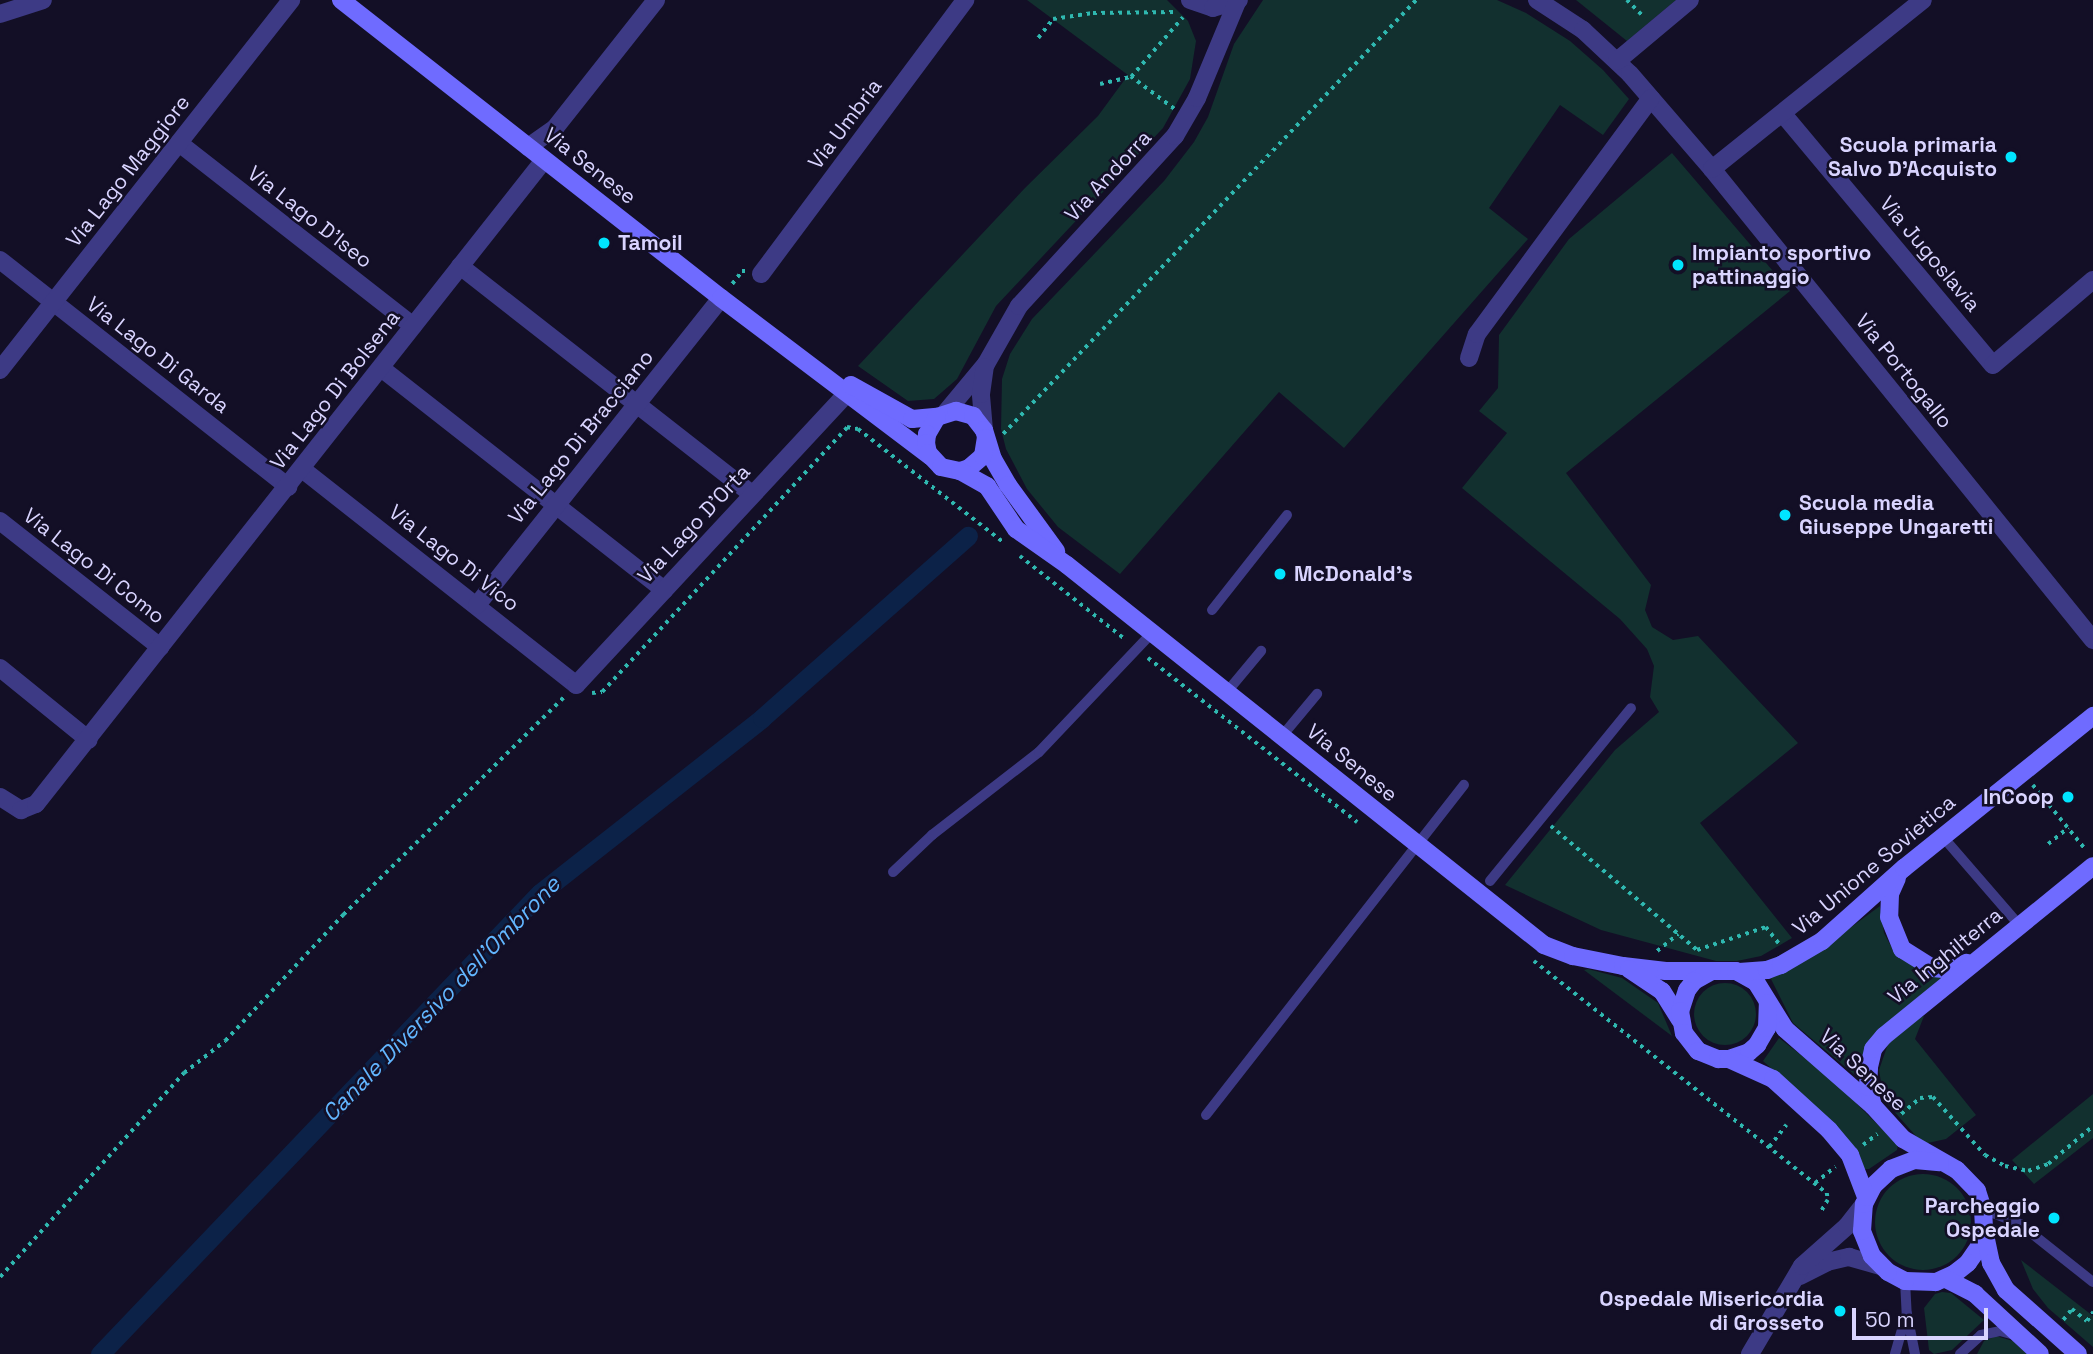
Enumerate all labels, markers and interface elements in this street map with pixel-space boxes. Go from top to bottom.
street label: Via Umbria [803,74,887,174]
street label: Via Lago Maggiore [61,90,195,252]
street label: Via Senese [539,122,641,210]
street label: Via Andorra [1059,125,1157,227]
place label: Scuola primaria Salvo D'Acquisto [1828,132,1997,182]
marker: Scuola primaria Salvo D'Acquisto [2003,149,2019,165]
street label: Via Lago D'Iseo [243,160,377,274]
street label: Via Jugoslavia [1874,191,1986,317]
place label: Tamoil [618,230,683,256]
marker: Tamoil [596,235,612,251]
place label: Impianto sportivo pattinaggio [1692,240,1871,290]
marker: Impianto sportivo pattinaggio [1670,257,1686,273]
street label: Via Lago Di Garda [82,291,234,419]
street label: Via Lago Di Bolsena [265,305,405,475]
street label: Via Portogallo [1850,309,1958,433]
street label: Via Lago Di Bracciano [503,345,659,529]
street label: Via Lago D'Orta [633,459,755,589]
place label: Scuola media Giuseppe Ungaretti [1799,490,1993,540]
street label: Via Lago Di Vico [384,499,524,617]
street label: Via Lago Di Como [18,503,170,629]
marker: Scuola media Giuseppe Ungaretti [1777,507,1793,523]
place label: McDonald's [1294,561,1413,587]
marker: McDonald's [1272,566,1288,582]
street label: Via Senese [1301,719,1403,807]
place label: InCoop [1983,784,2054,810]
marker: InCoop [2060,789,2076,805]
street label: Via Unione Sovietica [1788,790,1960,940]
water label: Canale Diversivo dell'Ombrone [316,871,566,1127]
street label: Via Inghilterra [1883,902,2007,1010]
street label: Via Senese [1814,1023,1912,1117]
place label: Parcheggio Ospedale [1925,1193,2040,1243]
marker: Parcheggio Ospedale [2046,1210,2062,1226]
place label: Ospedale Misericordia di Grosseto [1599,1286,1824,1336]
scale bar [1855,1294,1992,1338]
marker: Ospedale Misericordia di Grosseto [1830,1301,1850,1321]
text: 50 m [1865,1306,1915,1333]

